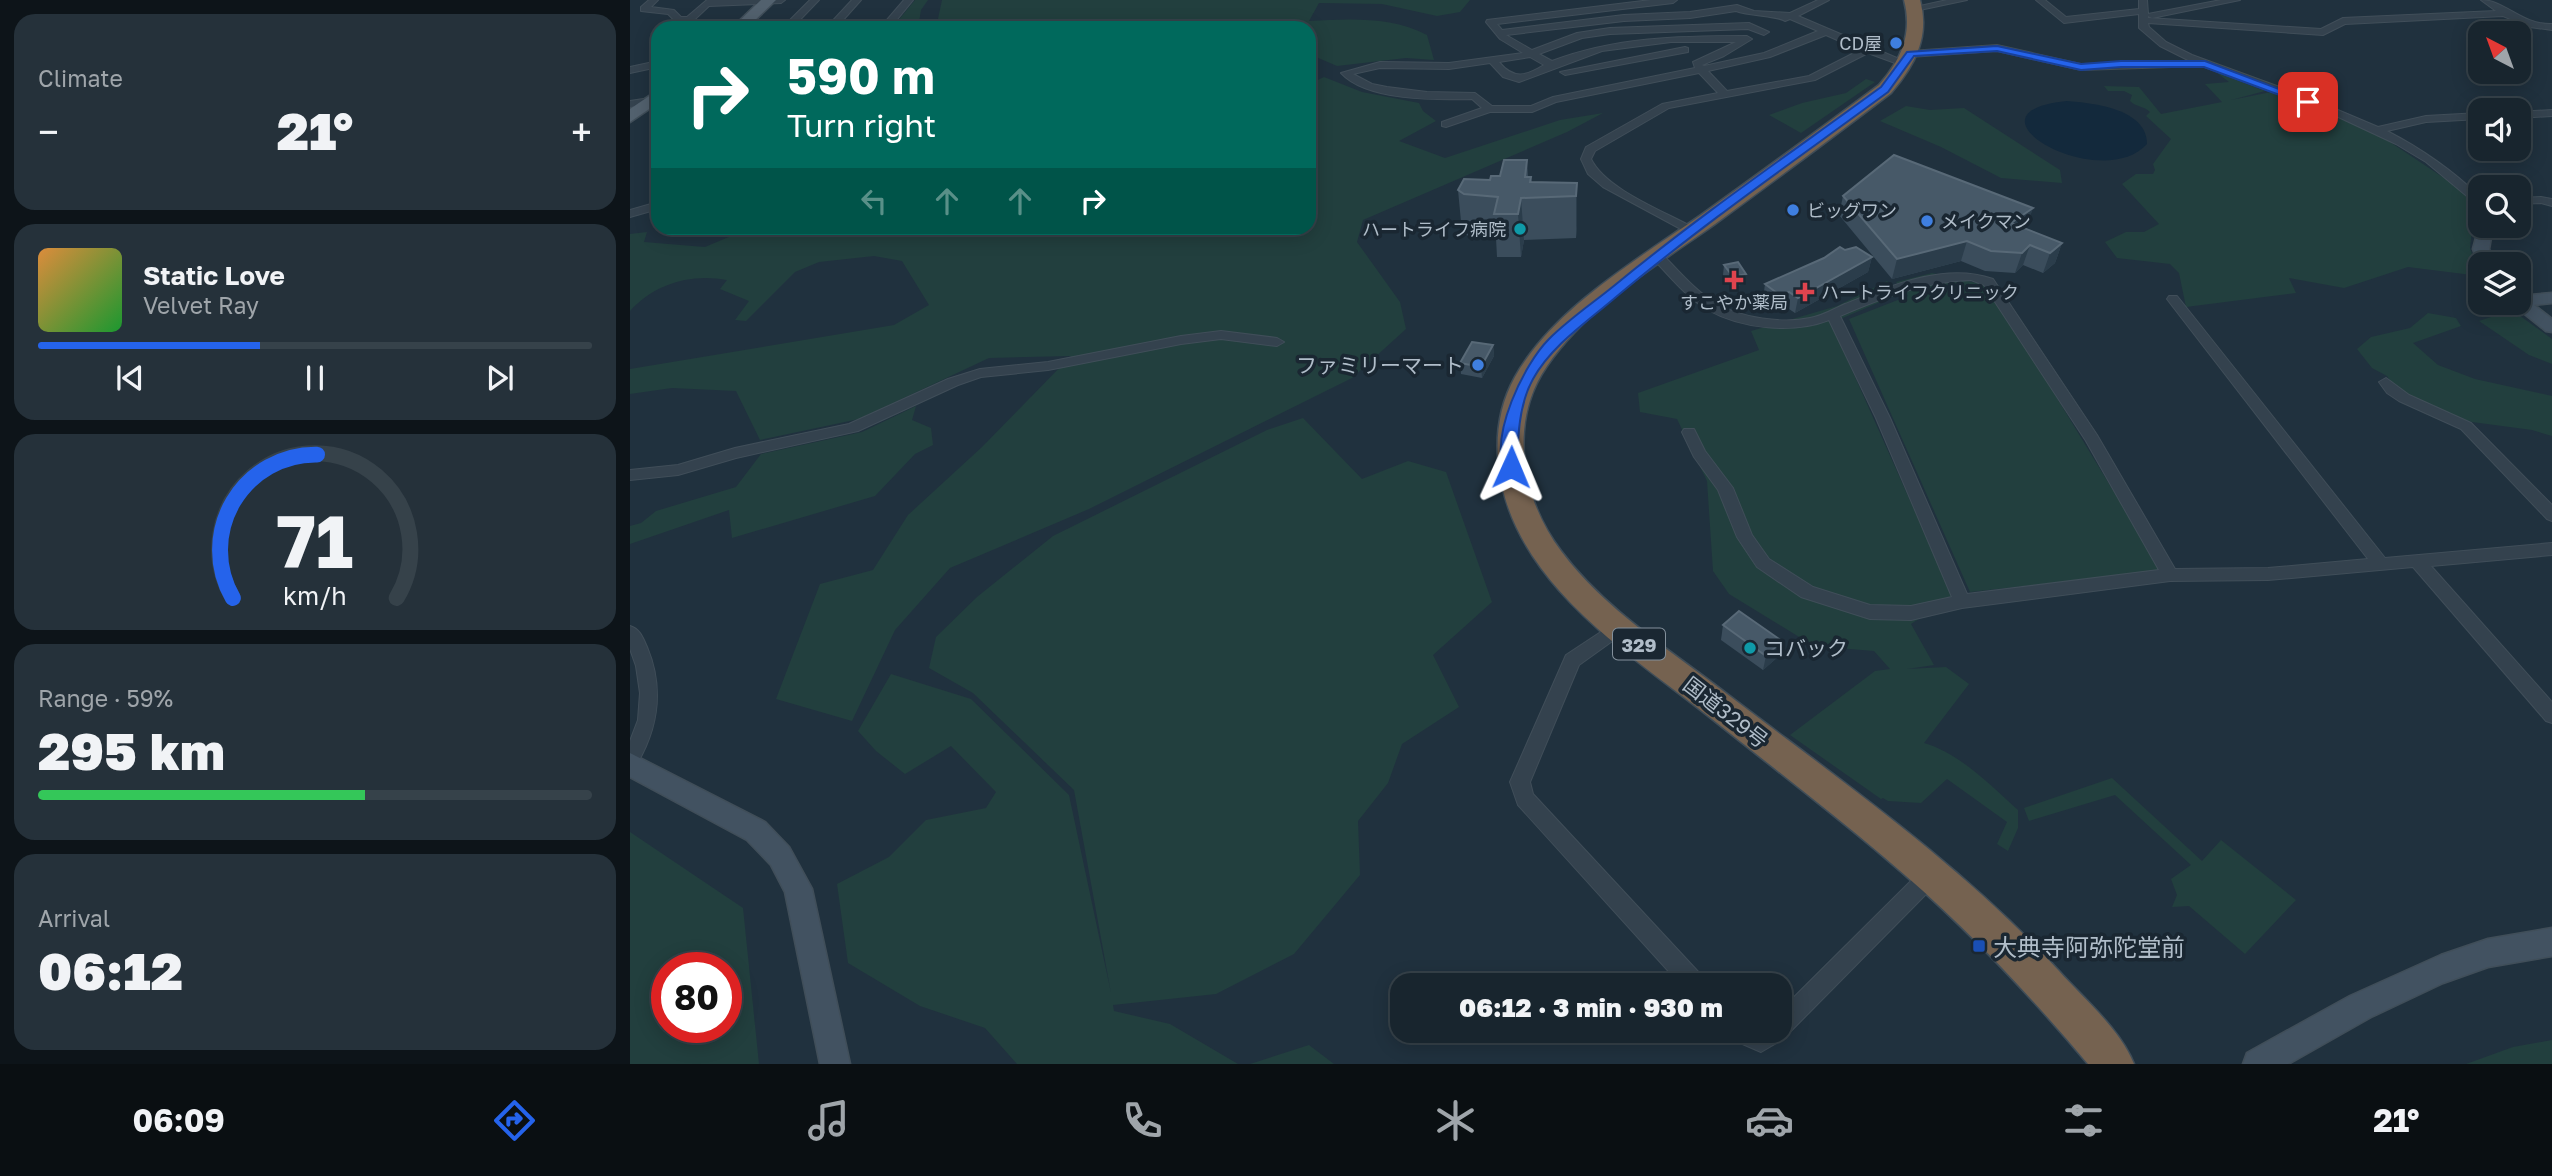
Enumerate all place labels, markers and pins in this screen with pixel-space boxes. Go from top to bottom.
place label: CD屋 [1839,32,1882,54]
marker: CD屋 [1888,35,1904,51]
pin [2278,72,2338,132]
place label: ビッグワン [1807,199,1897,221]
marker: ビッグワン [1785,202,1801,218]
place label: メイクマン [1941,210,2031,232]
marker: メイクマン [1919,213,1935,229]
place label: ハートライフ病院 [1362,218,1506,240]
marker: ハートライフ病院 [1512,221,1528,237]
marker: すこやか薬局 [1726,272,1742,288]
place label: ハートライフクリニック [1821,281,2019,303]
marker: ハートライフクリニック [1795,282,1815,302]
place label: すこやか薬局 [1680,291,1788,313]
place label: ファミリーマート [1296,352,1464,378]
marker: ファミリーマート [1470,357,1486,373]
place label: コバック [1764,635,1848,661]
marker: コバック [1742,640,1758,656]
place label: 大典寺阿弥陀堂前 [1993,932,2185,961]
marker: 大典寺阿弥陀堂前 [1971,938,1987,954]

